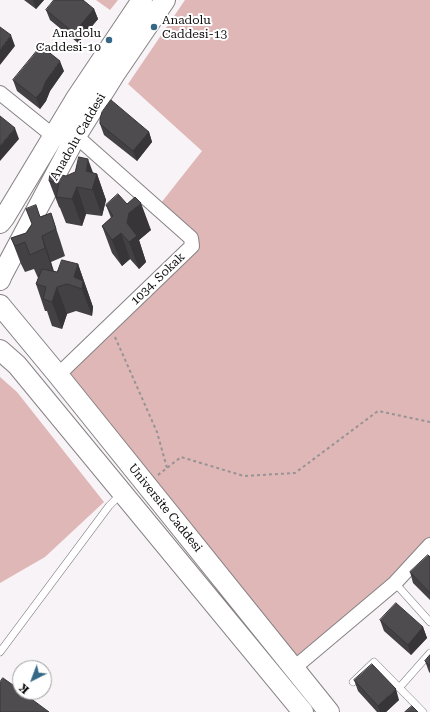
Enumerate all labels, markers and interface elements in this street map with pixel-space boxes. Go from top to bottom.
place label: Anadolu Caddesi-13 [162,13,227,41]
marker: Anadolu Caddesi-13 [149,22,159,32]
place label: Anadolu Caddesi-10 [36,26,101,54]
marker: Anadolu Caddesi-10 [104,35,114,45]
street label: Anadolu Caddesi [47,91,109,183]
street label: 1034. Sokak [128,250,188,308]
street label: Universite Caddesi [125,461,205,555]
north arrow [12,660,52,700]
text: K [17,681,32,696]

